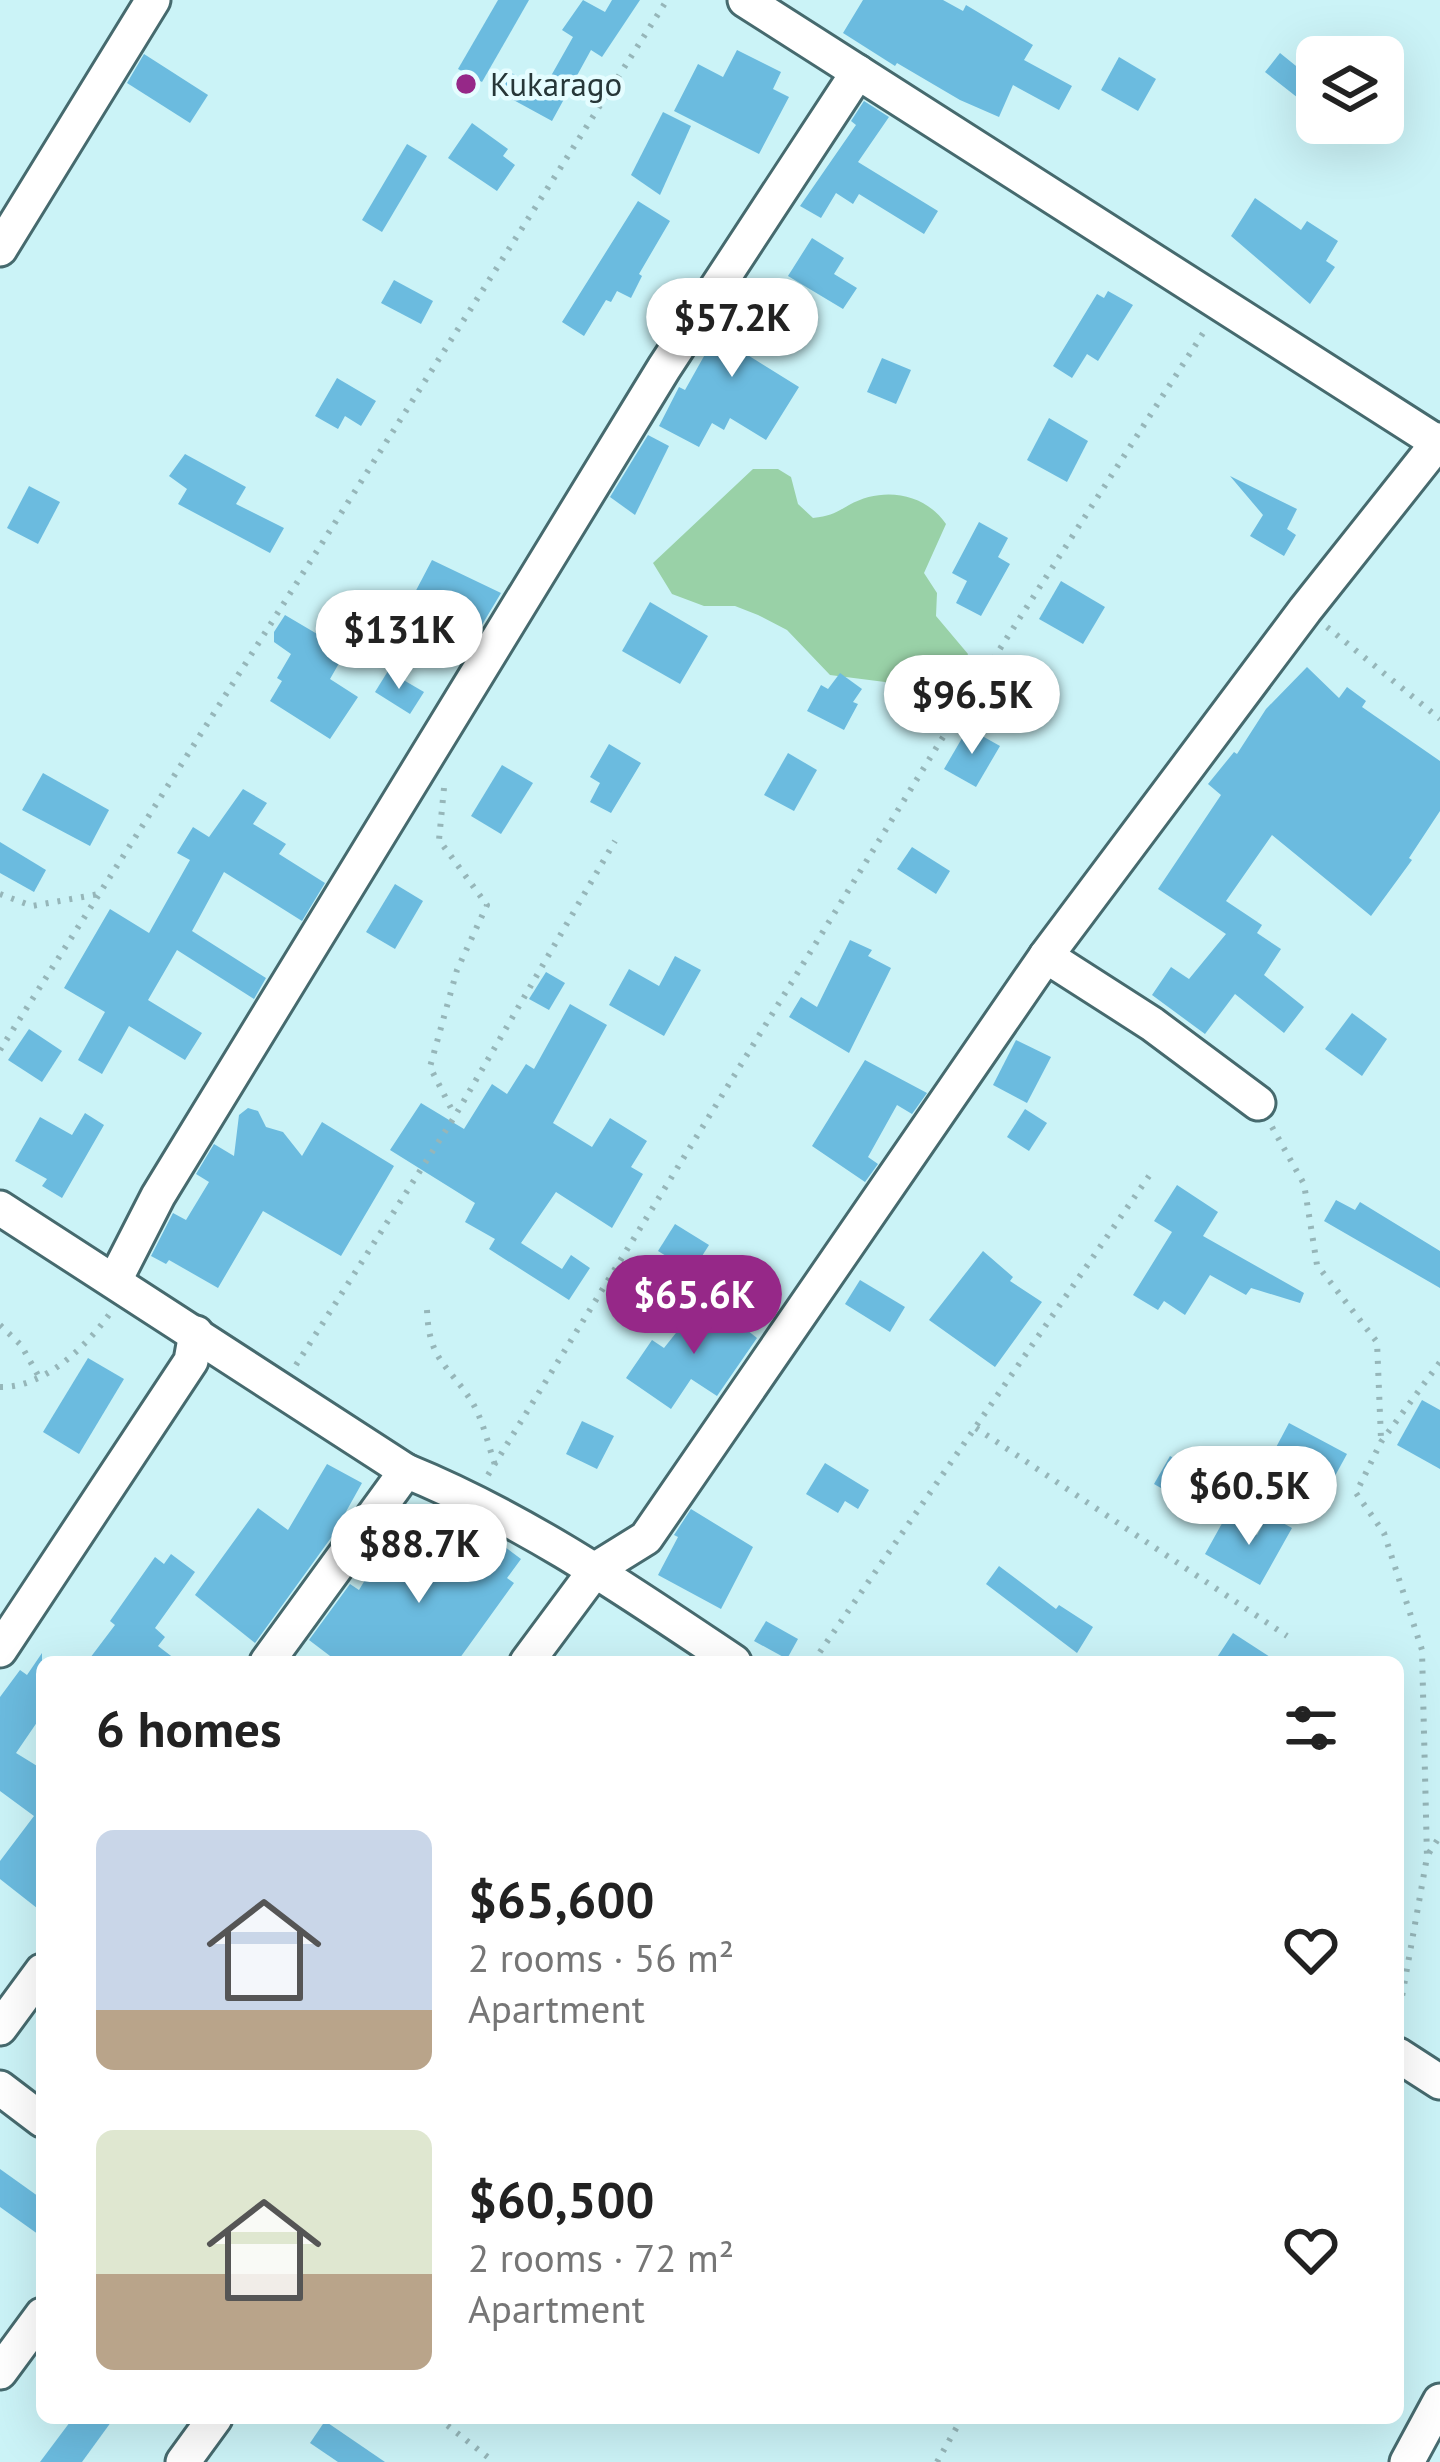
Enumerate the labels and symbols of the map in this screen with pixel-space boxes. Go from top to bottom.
place label: Kukarago [490,62,622,105]
marker: Kukarago [453,71,479,97]
pin: $57.2K [634,278,830,380]
pin: $131K [315,590,483,692]
pin: $96.5K [874,655,1070,757]
pin: $65.6K [596,1255,792,1357]
pin: $60.5K [1151,1446,1347,1548]
pin: $88.7K [321,1504,517,1606]

